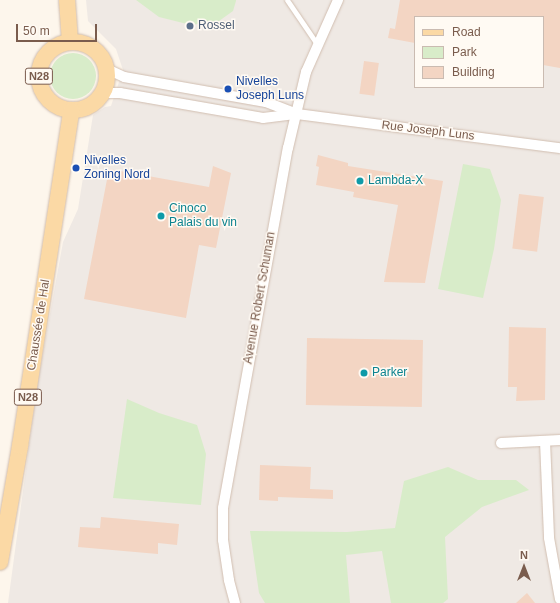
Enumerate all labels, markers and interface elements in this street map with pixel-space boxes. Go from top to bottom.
scale bar [18,16,99,42]
legend [414,16,544,88]
place label: Rossel [198,19,235,33]
marker: Rossel [185,21,195,31]
text: 50 m [23,24,50,38]
text: Road [452,25,481,39]
text: Park [452,45,477,59]
text: Building [452,65,495,79]
road number: N28 [24,67,54,85]
place label: Nivelles Joseph Luns [236,75,304,103]
marker: Nivelles Joseph Luns [223,84,233,94]
street label: Rue Joseph Luns [381,118,475,144]
place label: Nivelles Zoning Nord [84,154,150,182]
marker: Nivelles Zoning Nord [71,163,81,173]
place label: Lambda-X [368,174,423,188]
marker: Lambda-X [355,176,365,186]
place label: Cinoco Palais du vin [169,202,237,230]
marker: Cinoco Palais du vin [156,211,166,221]
street label: Avenue Robert Schuman [241,231,279,365]
street label: Chaussée de Hal [25,278,53,372]
place label: Parker [372,366,407,380]
marker: Parker [359,368,369,378]
road number: N28 [13,388,43,406]
north arrow [504,547,544,587]
text: N [520,549,528,561]

